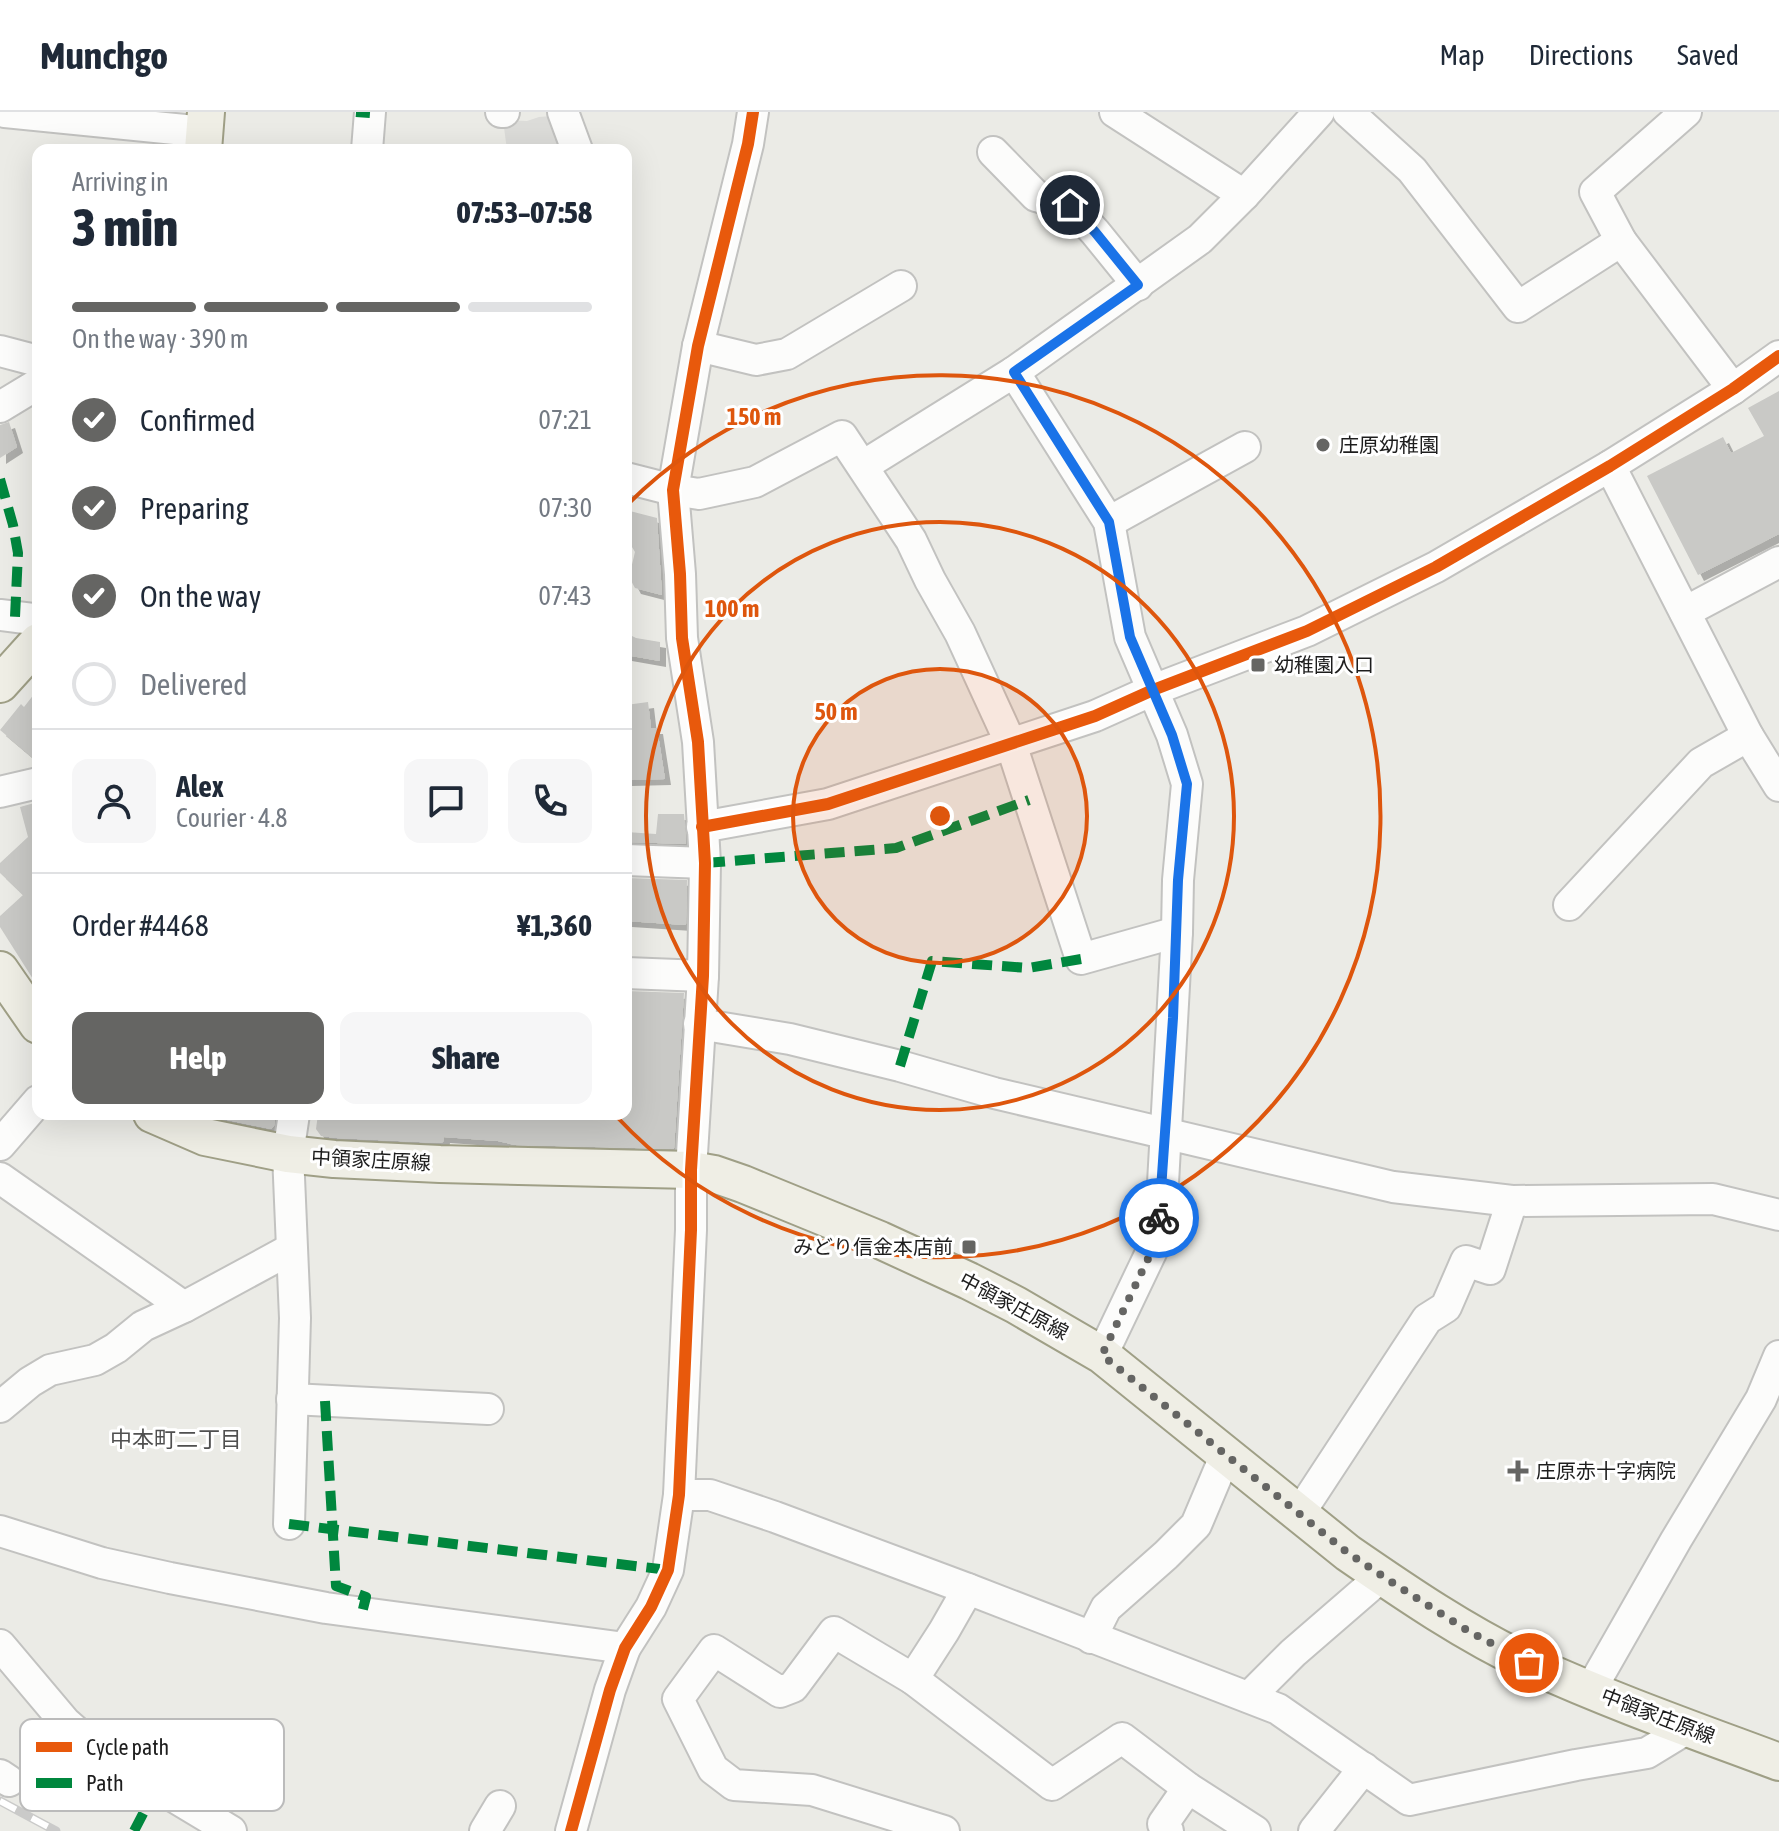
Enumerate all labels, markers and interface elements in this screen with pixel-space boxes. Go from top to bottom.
text: Munchgo [40,34,168,77]
text: Map [1440,39,1485,71]
text: Directions [1529,39,1633,71]
text: Saved [1677,39,1739,71]
text: Arriving in [72,167,169,197]
pin [1036,171,1104,239]
icon: home [1048,183,1092,227]
text: 07:53–07:58 [457,195,592,229]
text: 3 min [72,197,178,257]
text: On the way · 390 m [72,324,249,354]
icon: check [72,398,116,442]
text: Confirmed [140,403,255,437]
text: 150 m [727,403,781,430]
text: 07:21 [538,405,592,435]
place label: 庄原幼稚園 [1339,433,1439,456]
marker: 庄原幼稚園 [1314,436,1332,454]
icon: check [72,486,116,530]
text: Preparing [140,491,249,525]
text: 07:30 [538,493,592,523]
icon: check [72,574,116,618]
text: On the way [140,579,261,613]
text: 07:43 [538,581,592,611]
text: 100 m [705,595,759,622]
place label: 幼稚園入口 [1274,653,1374,676]
marker: 幼稚園入口 [1249,656,1267,674]
text: Delivered [140,667,248,701]
text: 50 m [814,698,858,725]
button: person [72,759,156,843]
button: chat [404,759,488,843]
button: phone [508,759,592,843]
text: Alex [176,769,224,803]
centre of rings [926,802,954,830]
text: Courier · 4.8 [176,803,287,833]
text: Order #4468 [72,908,209,942]
text: ¥1,360 [517,908,592,942]
button: Help [72,1012,324,1104]
button: Share [340,1012,592,1104]
street label: 中領家庄原線 [311,1145,432,1174]
courier [1119,1178,1199,1258]
icon: bike [1137,1196,1181,1240]
place label: みどり信金本店前 [793,1235,953,1258]
marker: みどり信金本店前 [960,1238,978,1256]
street label: 中領家庄原線 [956,1267,1073,1344]
district label: 中本町二丁目 [110,1426,242,1452]
place label: 庄原赤十字病院 [1536,1459,1676,1482]
marker: 庄原赤十字病院 [1507,1460,1529,1482]
pin [1495,1629,1563,1697]
icon: bag [1507,1641,1551,1685]
street label: 中領家庄原線 [1598,1683,1718,1748]
legend [20,1719,284,1811]
text: Cycle path [86,1734,169,1760]
text: Path [86,1770,124,1796]

